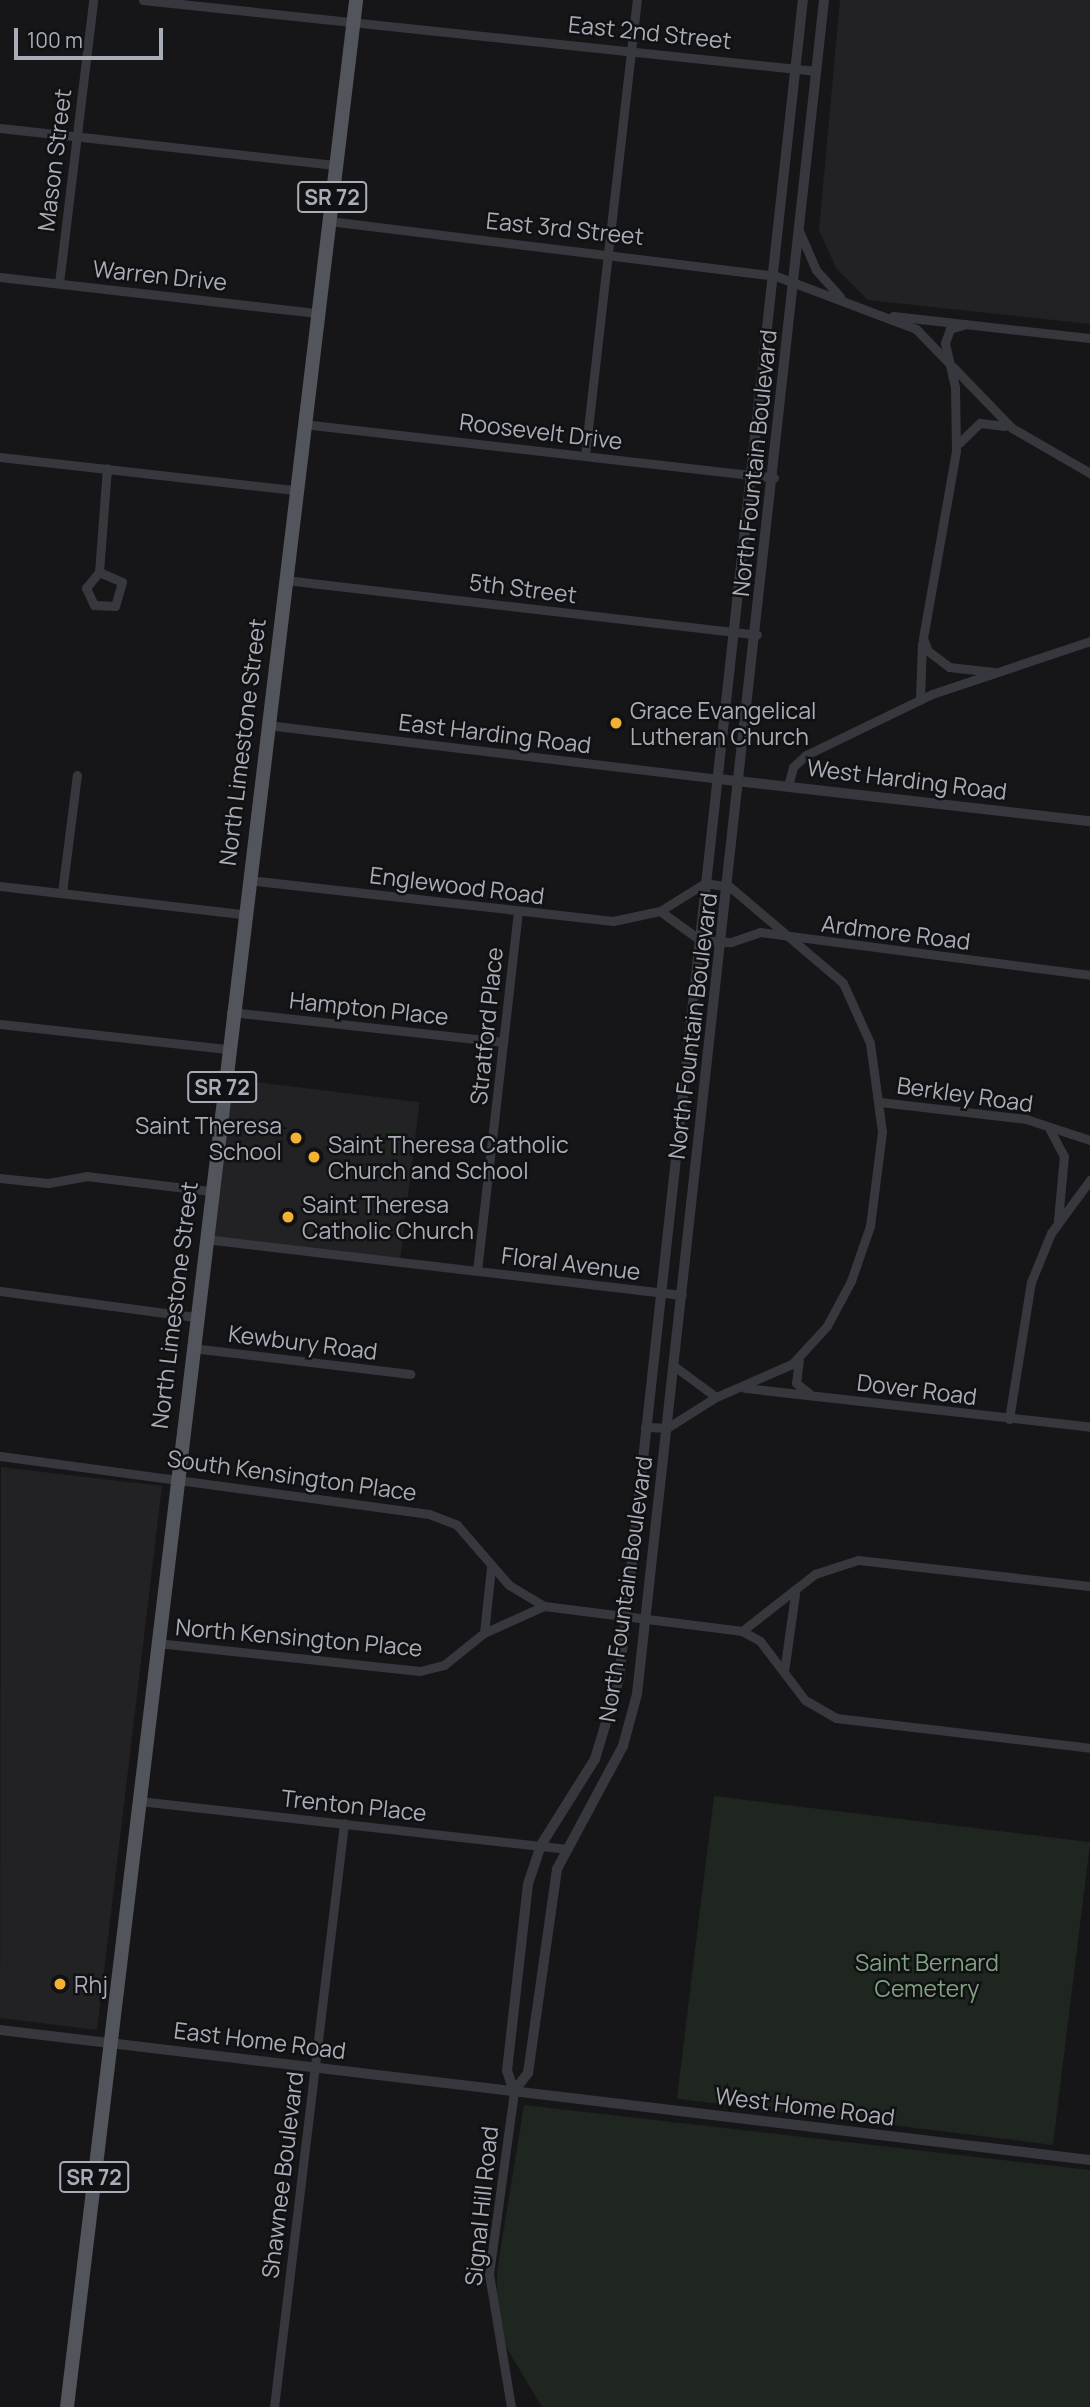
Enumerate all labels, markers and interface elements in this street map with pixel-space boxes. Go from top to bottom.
street label: East 2nd Street [567,10,733,54]
scale bar [18,14,166,58]
text: 100 m [27,26,83,54]
street label: Mason Street [32,87,76,233]
road number: SR 72 [297,180,367,214]
street label: East 3rd Street [485,206,645,250]
street label: Warren Drive [92,254,228,296]
street label: North Fountain Boulevard [726,328,782,598]
street label: Roosevelt Drive [458,407,624,455]
street label: 5th Street [468,568,578,608]
street label: North Limestone Street [213,617,271,867]
place label: Grace Evangelical Lutheran Church [630,696,816,750]
street label: East Harding Road [397,707,593,759]
marker: Grace Evangelical Lutheran Church [608,715,624,731]
street label: West Harding Road [805,753,1009,805]
street label: Englewood Road [368,861,546,909]
street label: North Fountain Boulevard [662,891,722,1161]
street label: Ardmore Road [820,909,972,955]
street label: Stratford Place [464,946,508,1106]
street label: Hampton Place [288,986,450,1030]
road number: SR 72 [187,1070,257,1104]
street label: Berkley Road [895,1071,1035,1117]
place label: Saint Theresa School [135,1111,282,1165]
marker: Saint Theresa School [288,1130,304,1146]
place label: Saint Theresa Catholic Church and School [328,1130,569,1184]
marker: Saint Theresa Catholic Church and School [306,1149,322,1165]
street label: North Limestone Street [145,1180,203,1430]
place label: Saint Theresa Catholic Church [302,1190,474,1244]
marker: Saint Theresa Catholic Church [280,1209,296,1225]
street label: Floral Avenue [500,1241,642,1285]
street label: Kewbury Road [227,1319,379,1365]
street label: Dover Road [855,1368,979,1410]
street label: South Kensington Place [165,1444,419,1506]
street label: North Fountain Boulevard [593,1454,657,1724]
street label: North Kensington Place [174,1612,424,1662]
street label: Trenton Place [280,1784,428,1826]
park label: Saint Bernard Cemetery [855,1948,999,2002]
place label: Rhj [74,1970,108,1998]
marker: Rhj [52,1976,68,1992]
street label: East Home Road [172,2016,348,2064]
street label: Shawnee Boulevard [256,2070,308,2280]
street label: West Home Road [714,2081,896,2131]
street label: Signal Hill Road [459,2125,503,2287]
road number: SR 72 [59,2160,129,2194]

